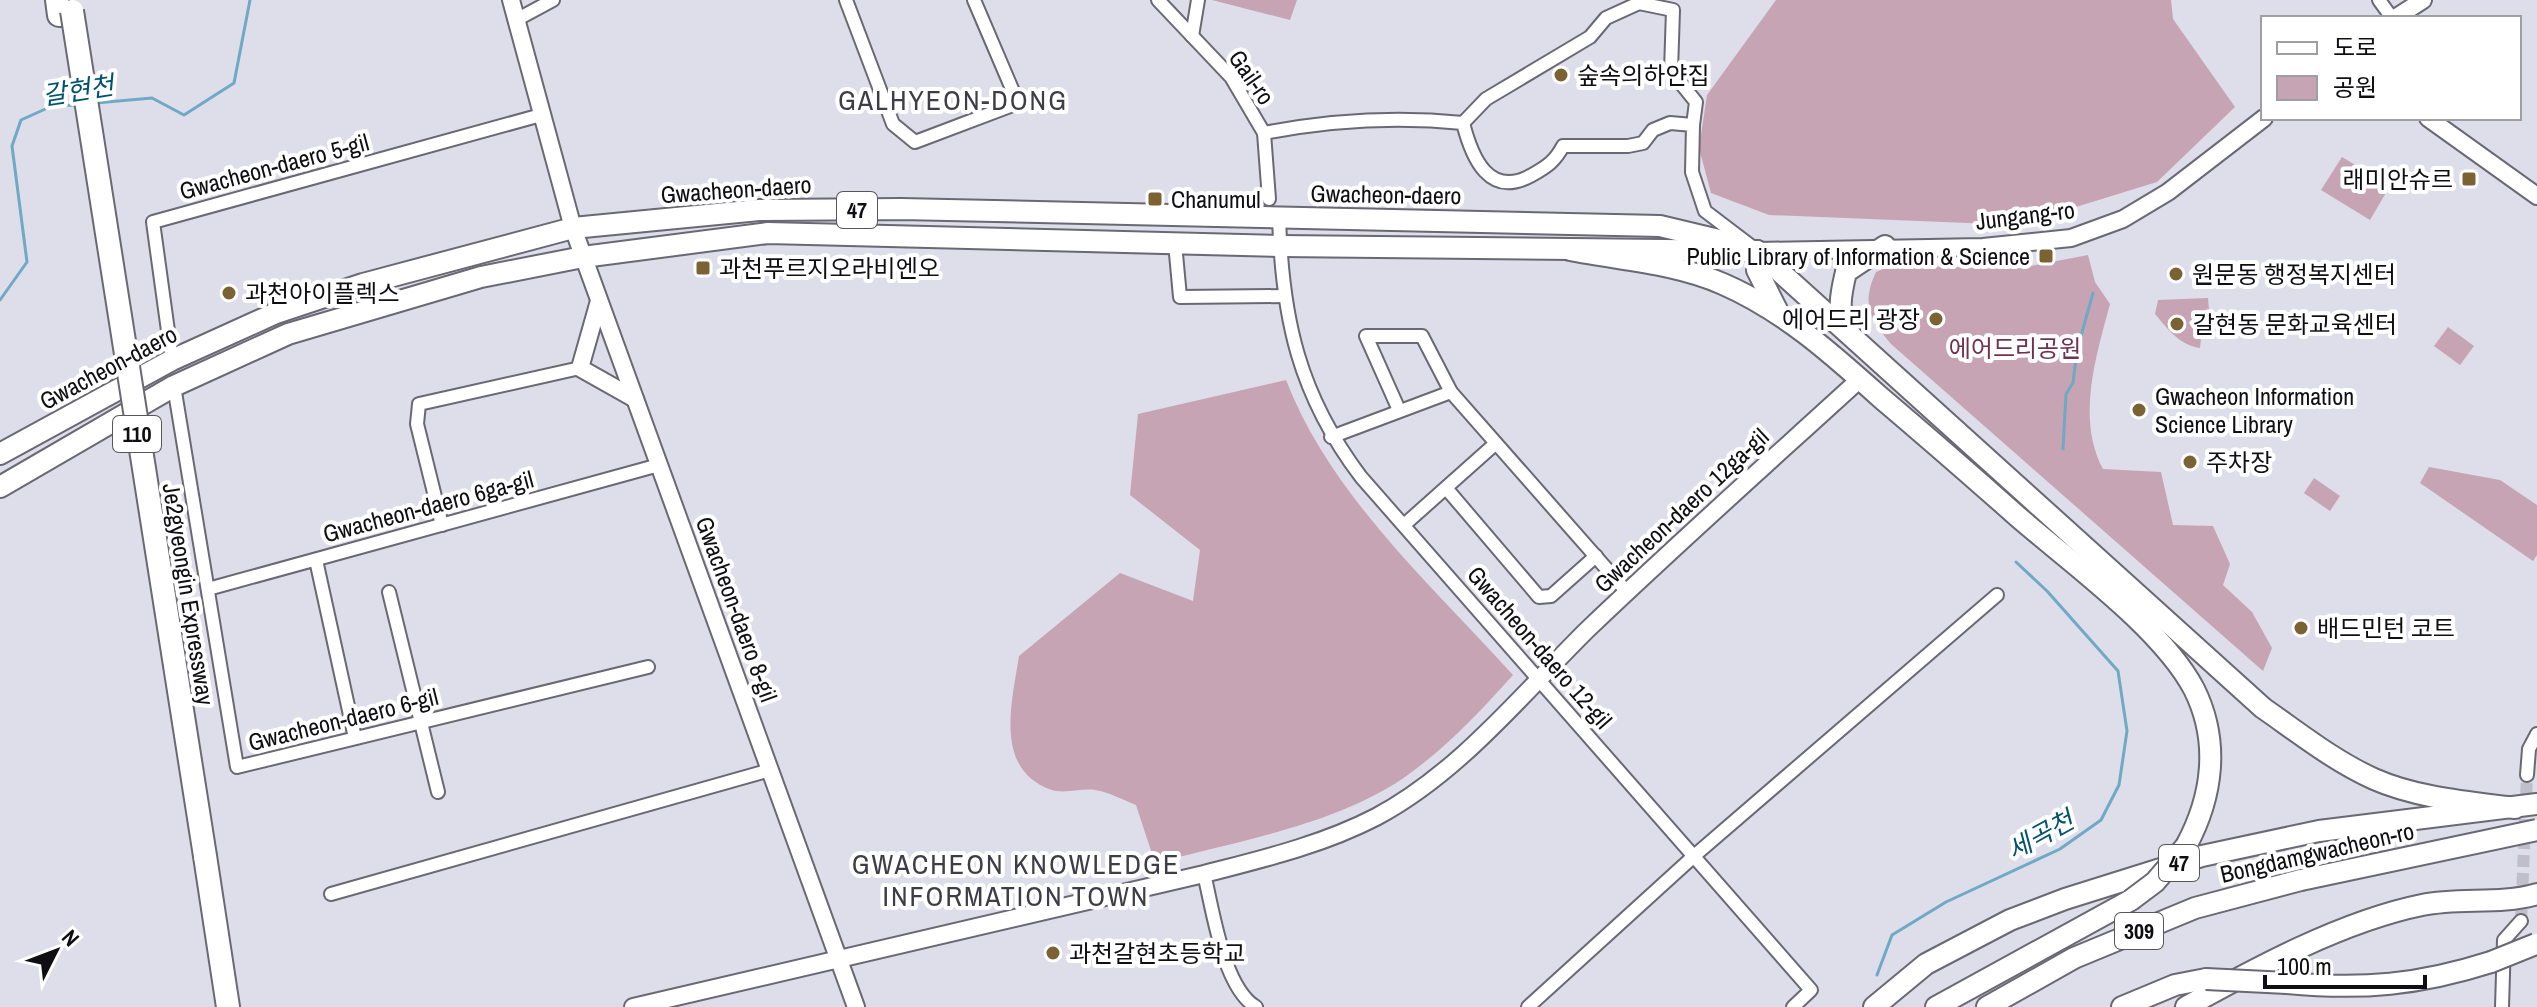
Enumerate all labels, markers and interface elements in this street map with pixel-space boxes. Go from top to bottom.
legend [2261,16,2521,120]
text: 도로 [2333,31,2377,63]
street label: Gail-ro [1222,43,1282,111]
place label: 숲속의하얀집 [1577,59,1709,91]
marker: 숲속의하얀집 [1552,66,1570,84]
water label: 갈현천 [40,67,119,113]
text: 공원 [2333,71,2377,103]
district label: GALHYEON-DONG [838,81,1068,119]
street label: Gwacheon-daero 5-gil [176,125,372,207]
place label: 래미안슈르 [2343,163,2453,195]
street label: Gwacheon-daero [660,168,812,210]
marker: 래미안슈르 [2460,170,2478,188]
street label: Gwacheon-daero [1310,177,1462,211]
place label: Chanumul [1171,183,1261,215]
marker: Chanumul [1146,190,1164,208]
road number: 47 [837,192,877,228]
street label: Jungang-ro [1974,193,2076,237]
place label: Public Library of Information & Science [1686,240,2030,272]
marker: Public Library of Information & Science [2037,247,2055,265]
place label: 과천푸르지오라비엔오 [719,252,940,284]
place label: 원문동 행정복지센터 [2192,258,2396,290]
marker: 과천푸르지오라비엔오 [694,259,712,277]
marker: 원문동 행정복지센터 [2167,265,2185,283]
place label: 과천아이플렉스 [245,277,400,309]
marker: 과천아이플렉스 [220,284,238,302]
place label: 에어드리 광장 [1782,303,1920,335]
place label: 갈현동 문화교육센터 [2193,308,2397,340]
marker: 에어드리 광장 [1927,310,1945,328]
marker: 갈현동 문화교육센터 [2168,315,2186,333]
street label: Gwacheon-daero [34,317,182,417]
park label: 에어드리공원 [1949,332,2081,364]
place label: Gwacheon Information Science Library [2155,380,2354,440]
marker: Gwacheon Information Science Library [2130,401,2148,419]
road number: 110 [113,416,161,452]
street label: Gwacheon-daero 12ga-gil [1587,421,1775,599]
place label: 주차장 [2206,446,2272,478]
marker: 주차장 [2181,453,2199,471]
street label: Gwacheon-daero 6ga-gil [319,463,537,549]
street label: Je2gyeongin Expressway [156,481,222,707]
street label: Gwacheon-daero 8-gil [689,512,785,706]
street label: Gwacheon-daero 12-gil [1460,559,1620,735]
place label: 배드민턴 코트 [2317,612,2455,644]
marker: 배드민턴 코트 [2292,619,2310,637]
street label: Gwacheon-daero 6-gil [245,680,441,758]
water label: 세곡천 [2000,801,2083,868]
street label: Bongdamgwacheon-ro [2217,814,2417,890]
district label: GWACHEON KNOWLEDGE INFORMATION TOWN [852,845,1180,915]
road number: 47 [2159,845,2199,881]
north arrow [16,911,96,991]
road number: 309 [2115,913,2163,949]
text: N [55,923,86,952]
place label: 과천갈현초등학교 [1069,937,1246,969]
scale bar [2265,939,2425,989]
marker: 과천갈현초등학교 [1044,944,1062,962]
text: 100 m [2277,950,2332,982]

